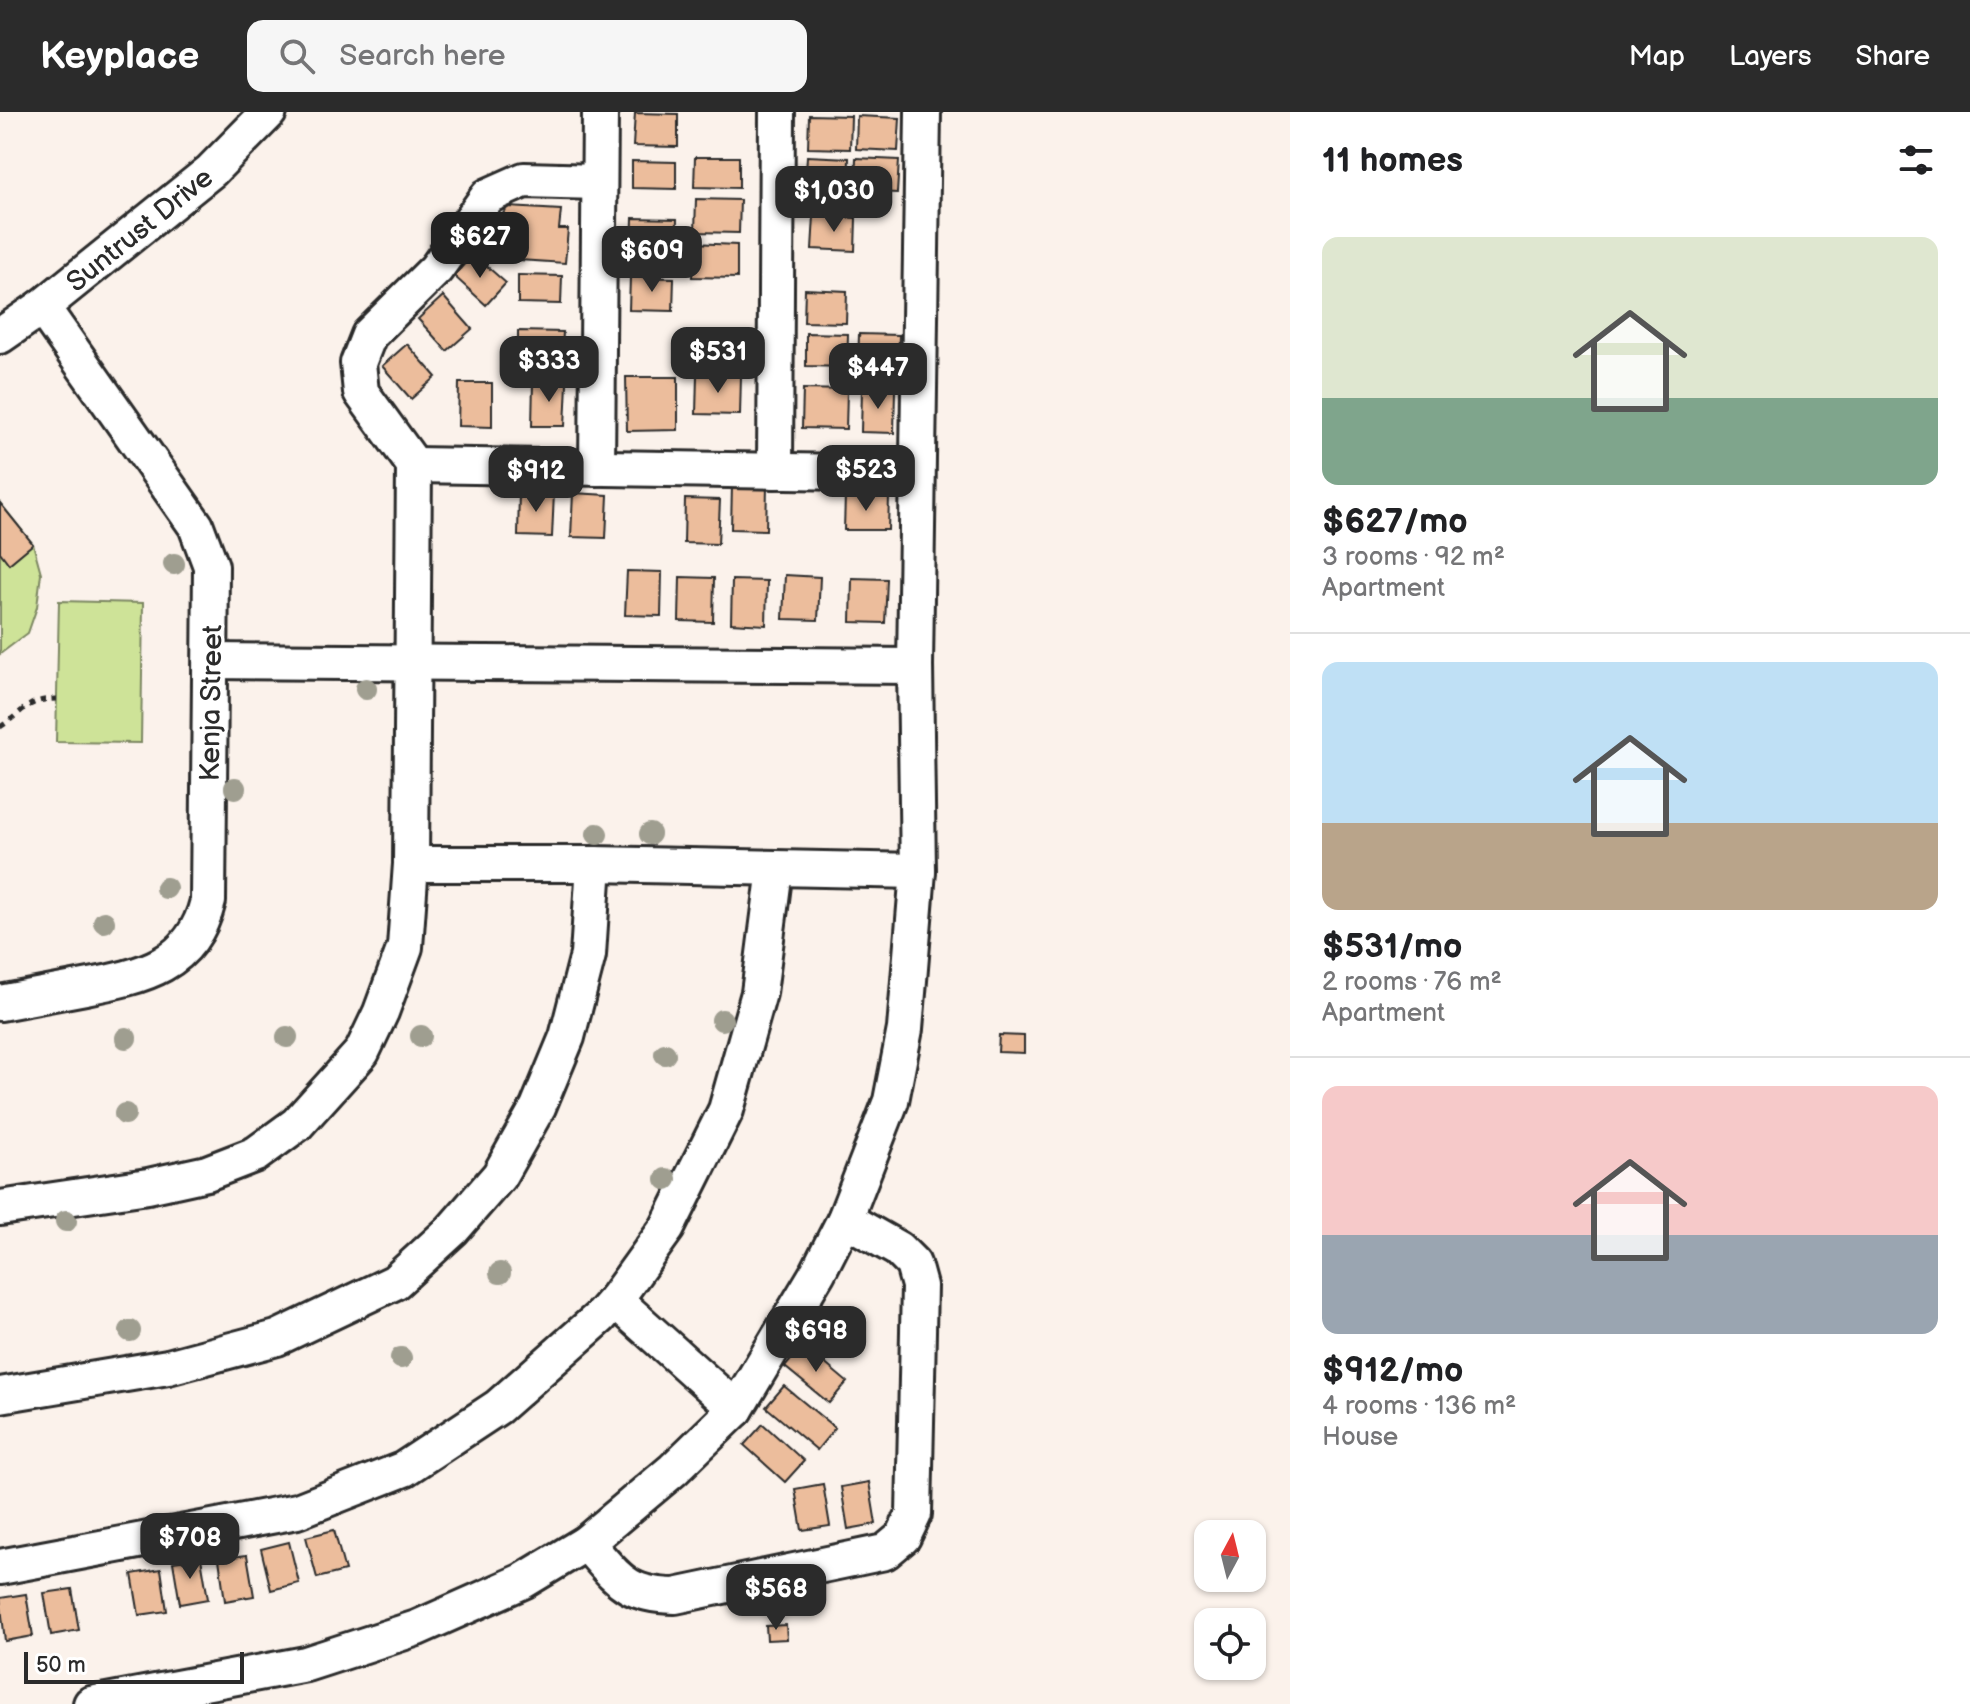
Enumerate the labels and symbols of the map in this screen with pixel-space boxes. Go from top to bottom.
street label: Suntrust Drive [60,161,220,299]
pin: $1,030 [769,166,899,234]
pin: $627 [433,212,527,280]
pin: $609 [605,226,699,294]
pin: $531 [671,327,765,395]
pin: $333 [502,336,596,404]
pin: $447 [831,343,925,411]
pin: $523 [819,445,913,513]
pin: $912 [489,446,583,514]
street label: Kenja Street [194,624,229,782]
pin: $698 [769,1306,863,1374]
pin: $708 [143,1513,237,1581]
north arrow [1194,1520,1266,1592]
pin: $568 [729,1564,823,1632]
scale bar [24,1648,244,1684]

